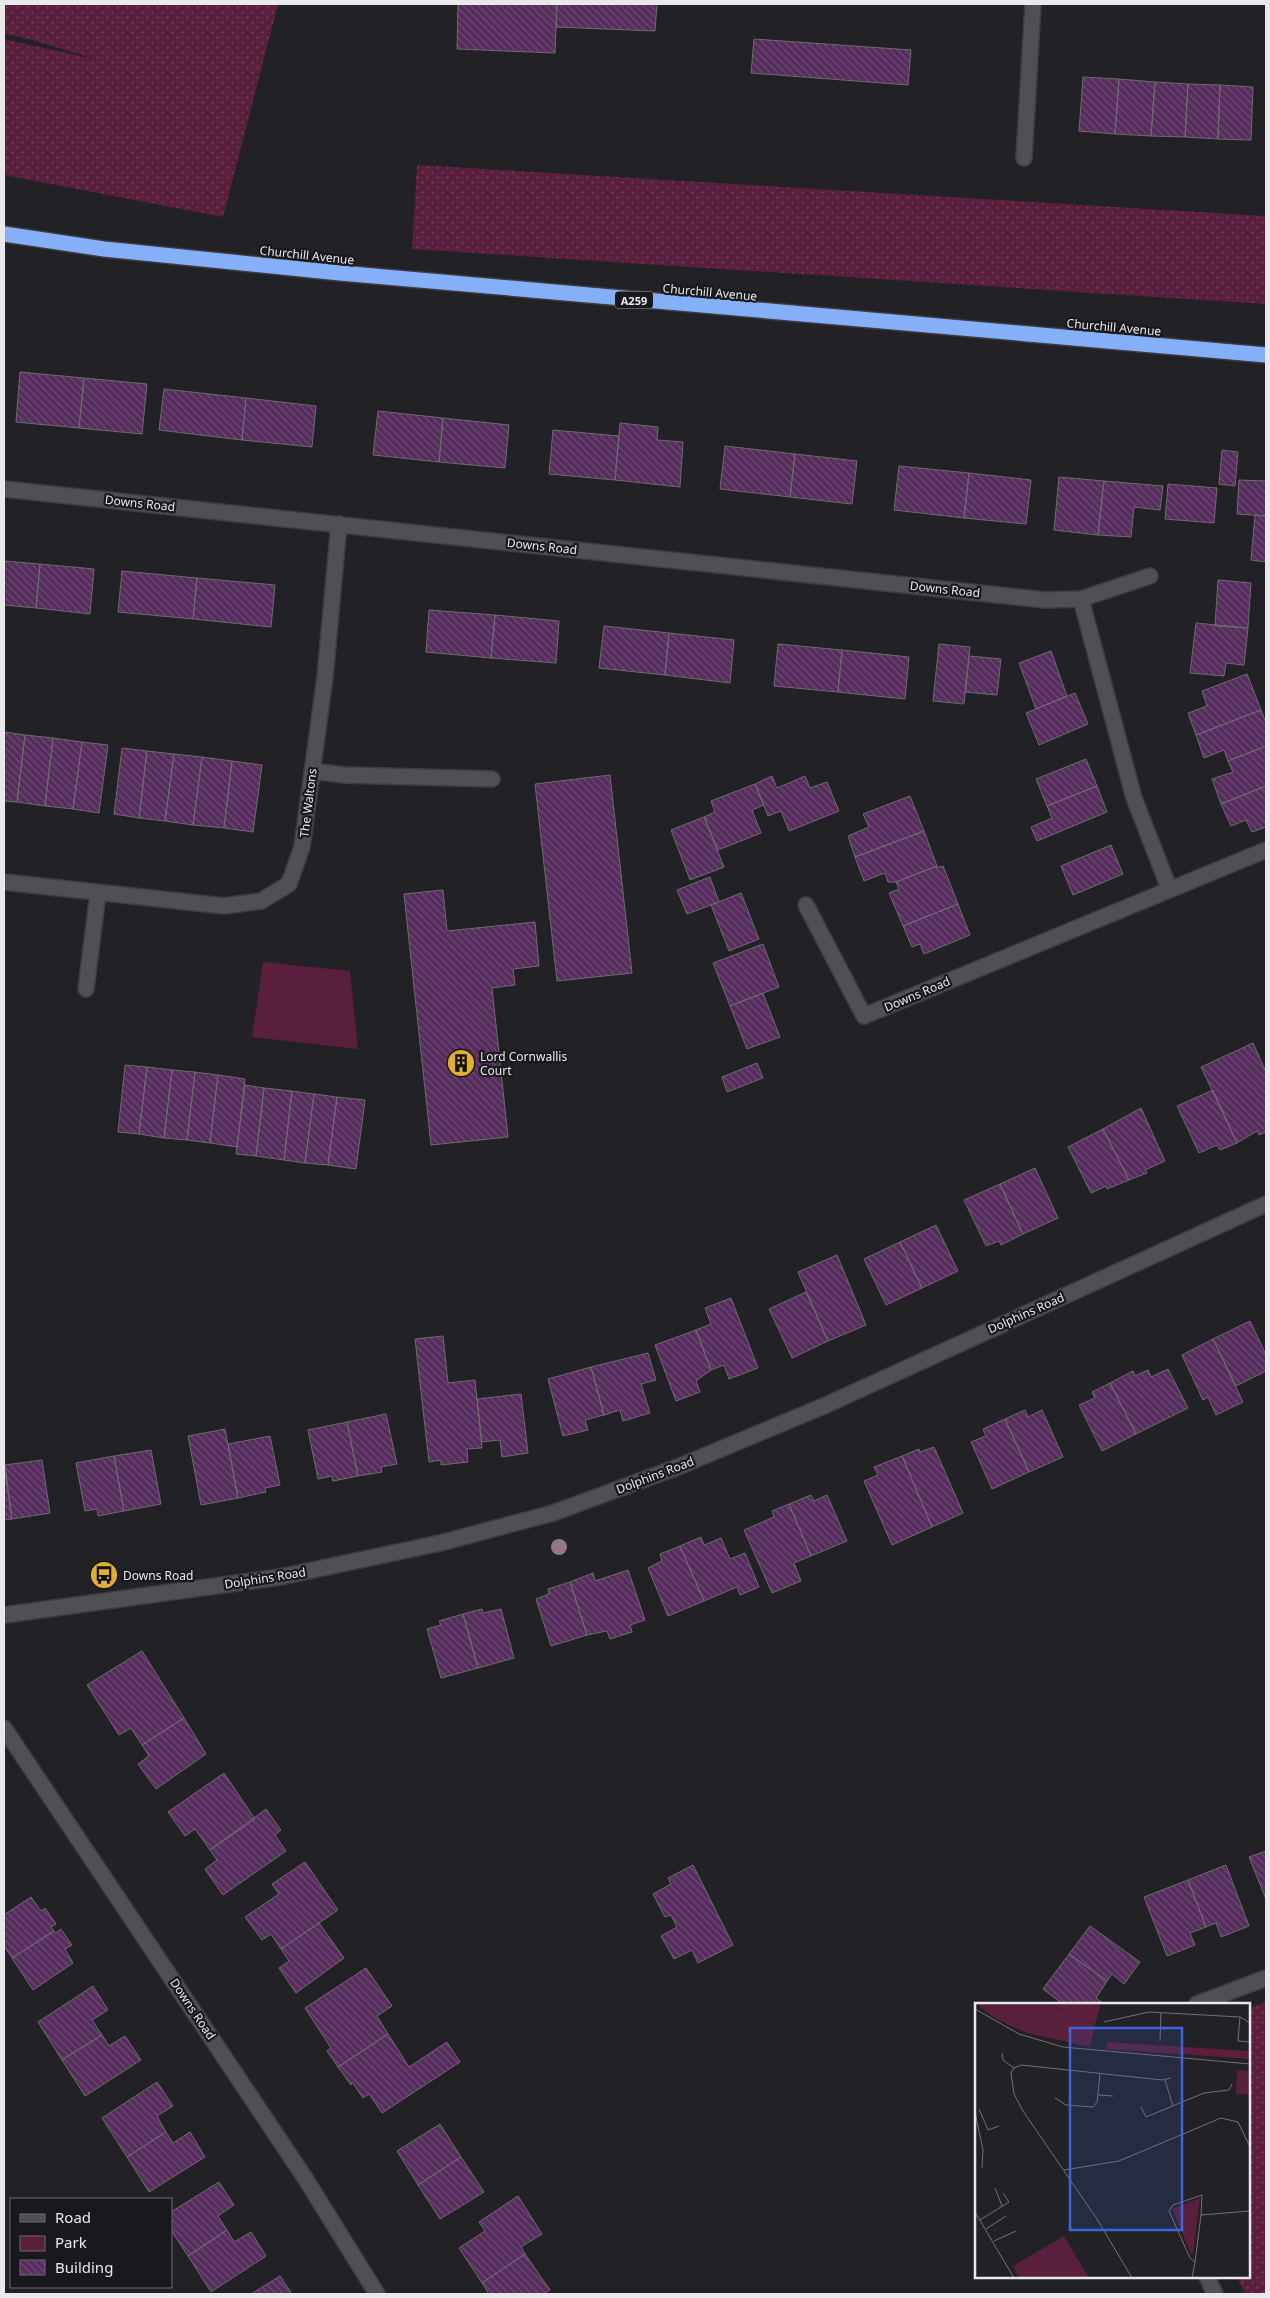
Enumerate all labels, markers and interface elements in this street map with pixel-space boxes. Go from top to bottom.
street label: Churchill Avenue [259,242,355,268]
street label: Churchill Avenue [662,279,758,305]
road number: A259 [615,292,653,308]
street label: Churchill Avenue [1066,314,1162,340]
street label: Downs Road [104,491,176,515]
street label: Downs Road [506,534,578,558]
street label: Downs Road [909,577,981,601]
street label: The Waltons [295,767,321,839]
street label: Downs Road [881,972,953,1016]
building icon: Lord Cornwallis Court [446,1048,476,1078]
place label: Lord Cornwallis Court [480,1048,567,1079]
street label: Dolphins Road [985,1289,1067,1337]
street label: Dolphins Road [614,1452,696,1498]
bus stop icon: Downs Road [89,1560,119,1590]
street label: Dolphins Road [223,1563,307,1593]
place label: Downs Road [123,1567,193,1584]
street label: Downs Road [166,1975,220,2043]
inset map [975,2003,1250,2278]
legend [10,2198,172,2288]
text: Road [55,2207,91,2227]
text: Park [55,2232,87,2252]
text: Building [55,2257,113,2277]

